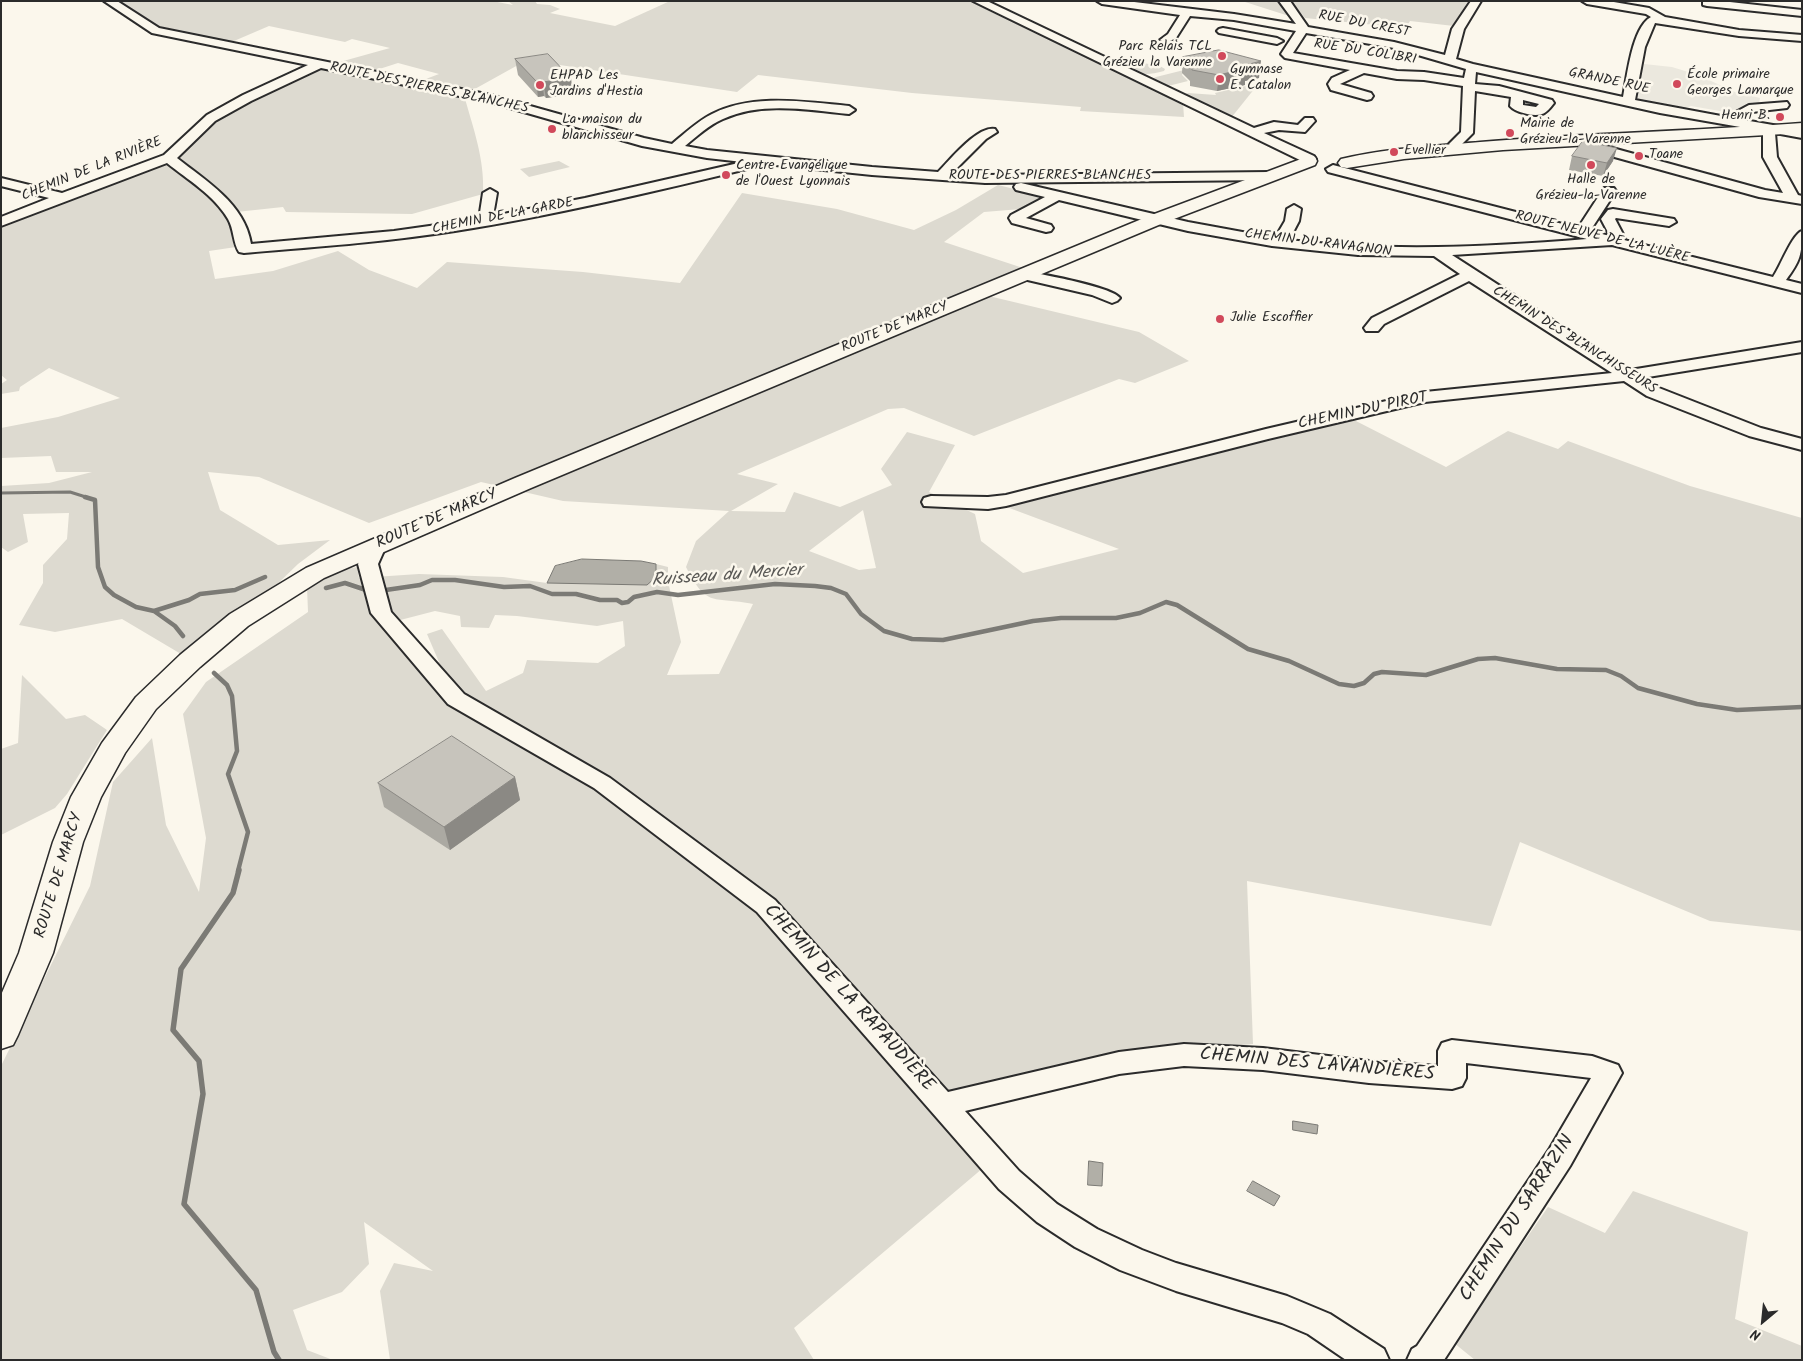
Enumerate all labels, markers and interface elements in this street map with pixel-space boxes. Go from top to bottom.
street label: RUE DU CREST [1317,8,1411,42]
street label: RUE DU COLIBRI [1312,37,1418,69]
place label: Parc Relais TCL Grézieu la Varenne [1103,40,1212,72]
marker: Parc Relais TCL Grézieu la Varenne [1216,50,1228,62]
street label: ROUTE DES PIERRES BLANCHES [328,60,530,118]
place label: Gymnase E. Catalon [1230,63,1291,95]
street label: GRANDE RUE [1567,65,1651,99]
place label: École primaire Georges Lamarque [1687,68,1794,100]
place label: EHPAD Les Jardins d'Hestia [550,69,643,102]
marker: Gymnase E. Catalon [1214,73,1226,85]
marker: École primaire Georges Lamarque [1671,78,1683,90]
marker: EHPAD Les Jardins d'Hestia [534,79,546,91]
place label: Henri B. [1721,109,1770,125]
marker: Henri B. [1774,111,1786,123]
place label: La maison du blanchisseur [562,113,642,146]
place label: Mairie de Grézieu-la-Varenne [1520,117,1631,150]
marker: La maison du blanchisseur [546,123,558,135]
marker: Mairie de Grézieu-la-Varenne [1504,127,1516,139]
street label: CHEMIN DE LA RIVIÈRE [19,134,165,206]
place label: Evellier [1404,144,1446,160]
marker: Evellier [1388,146,1400,158]
place label: Toane [1649,148,1683,164]
marker: Toane [1633,150,1645,162]
place label: Centre Evangélique de l'Ouest Lyonnais [736,159,850,192]
marker: Halle de Grézieu-la-Varenne [1585,159,1597,171]
marker: Centre Evangélique de l'Ouest Lyonnais [720,169,732,181]
street label: ROUTE DES PIERRES BLANCHES [949,169,1151,185]
place label: Halle de Grézieu-la-Varenne [1536,173,1646,206]
street label: CHEMIN DE LA GARDE [431,195,575,239]
street label: ROUTE NEUVE DE LA LUÈRE [1513,208,1691,268]
street label: CHEMIN DU RAVAGNON [1243,227,1393,261]
street label: CHEMIN DES BLANCHISSEURS [1489,283,1659,399]
street label: ROUTE DE MARCY [839,299,951,357]
place label: Julie Escoffier [1230,311,1312,327]
marker: Julie Escoffier [1214,313,1226,325]
street label: CHEMIN DU PIROT [1296,389,1430,435]
street label: ROUTE DE MARCY [374,486,500,554]
water label: Ruisseau du Mercier [651,561,803,593]
street label: ROUTE DE MARCY [32,811,88,941]
street label: CHEMIN DE LA RAPAUDIÈRE [758,901,938,1097]
street label: CHEMIN DES LAVANDIÈRES [1199,1044,1435,1088]
street label: CHEMIN DU SARRAZIN [1456,1132,1580,1306]
north arrow [1738,1296,1788,1346]
text: N [1747,1322,1765,1346]

